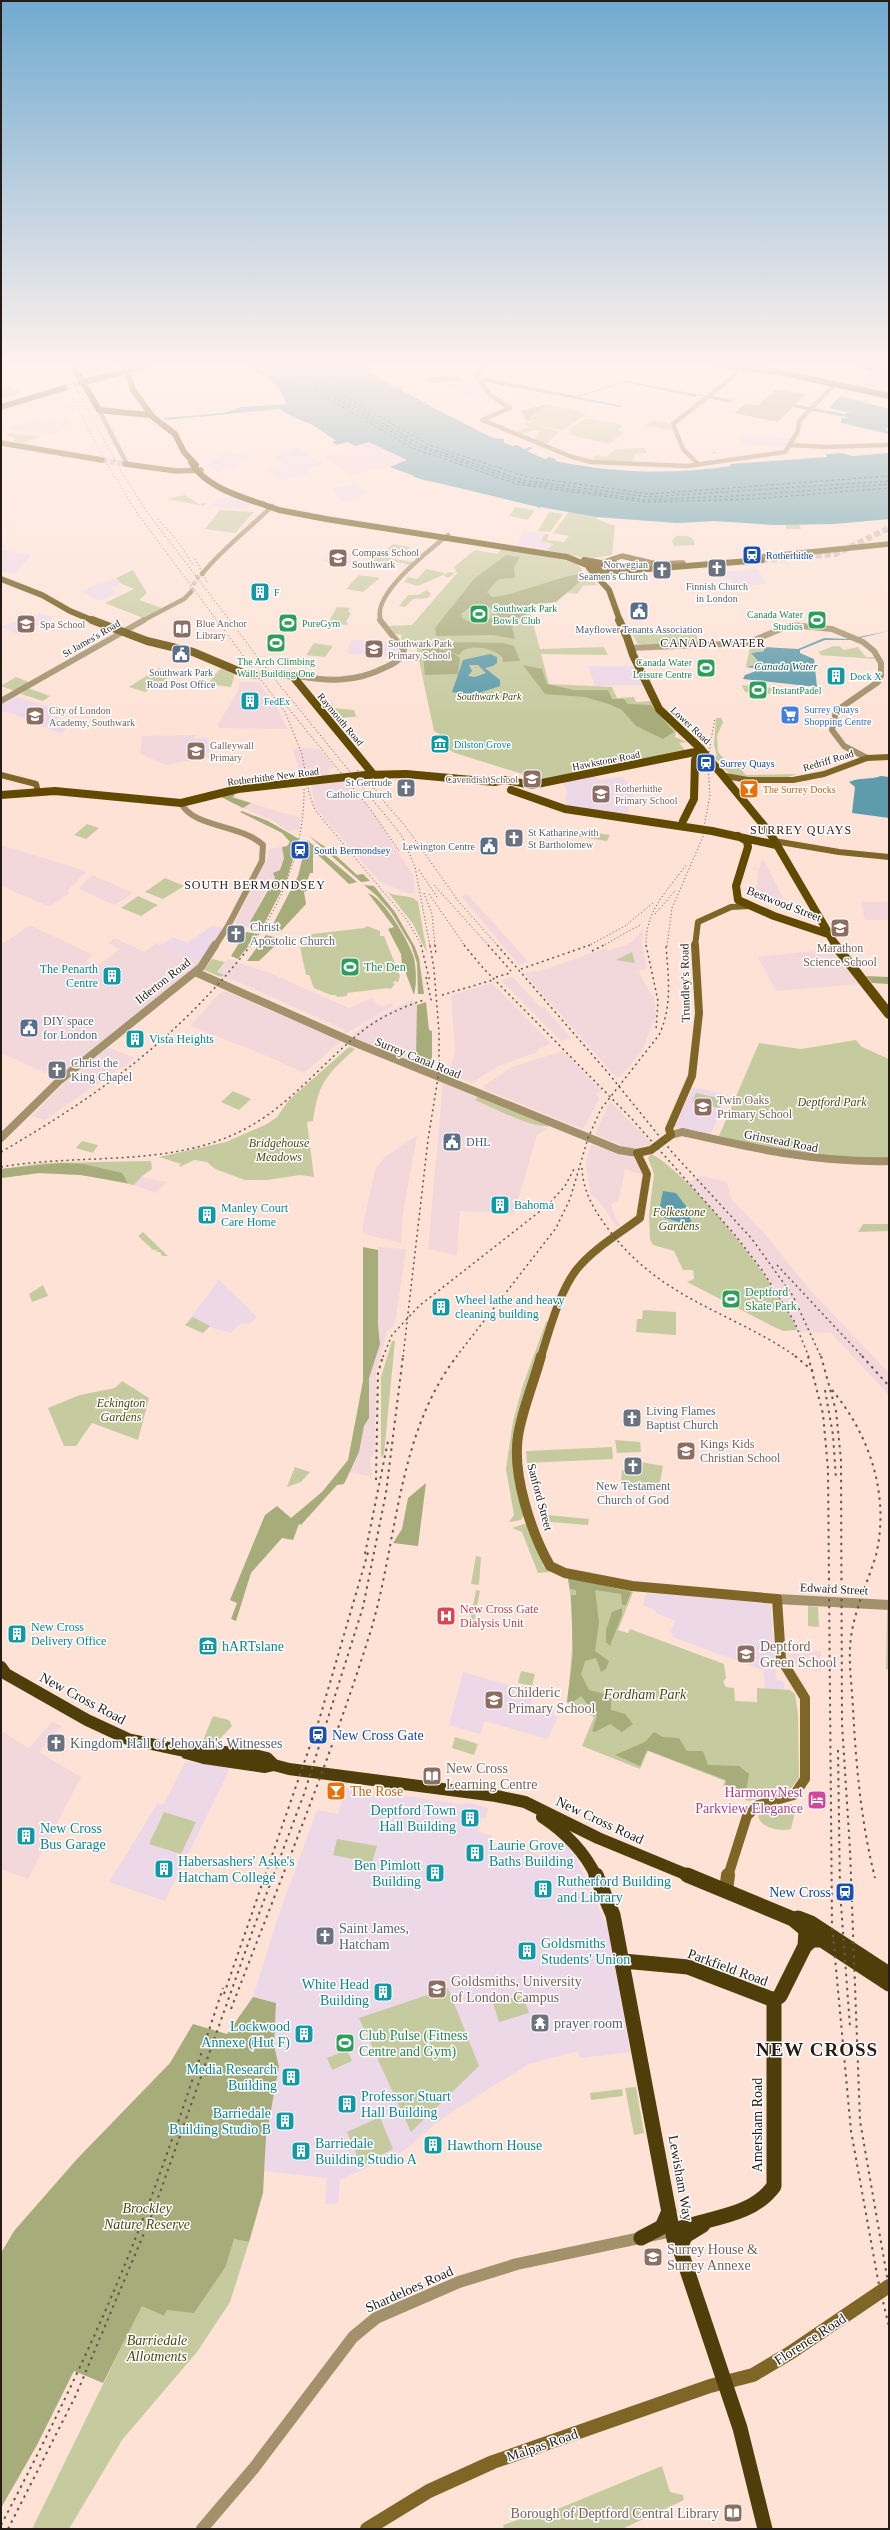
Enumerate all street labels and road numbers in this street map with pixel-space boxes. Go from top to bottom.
street label: St James's Road [61,618,122,659]
street label: Raymouth Road [315,691,366,748]
street label: Lower Road [669,704,713,746]
street label: Redriff Road [802,748,855,773]
street label: Hawkstone Road [571,749,641,772]
street label: Rotherhithe New Road [227,765,319,788]
street label: Bestwood Street [745,883,824,925]
street label: Trundley's Road [677,944,693,1022]
street label: Ilderton Road [133,955,193,1007]
street label: Surrey Canal Road [373,1034,463,1082]
street label: Grinstead Road [743,1127,819,1155]
street label: Sanford Street [524,1462,556,1533]
street label: Edward Street [800,1580,869,1598]
street label: New Cross Road [37,1670,128,1727]
street label: New Cross Road [554,1794,646,1847]
street label: Parkfield Road [686,1946,770,1989]
street label: Amersham Road [750,2078,765,2172]
street label: Lewisham Way [666,2134,695,2222]
street label: Shardeloes Road [363,2263,455,2316]
street label: Florence Road [772,2311,849,2368]
street label: Malpas Road [505,2426,580,2465]

